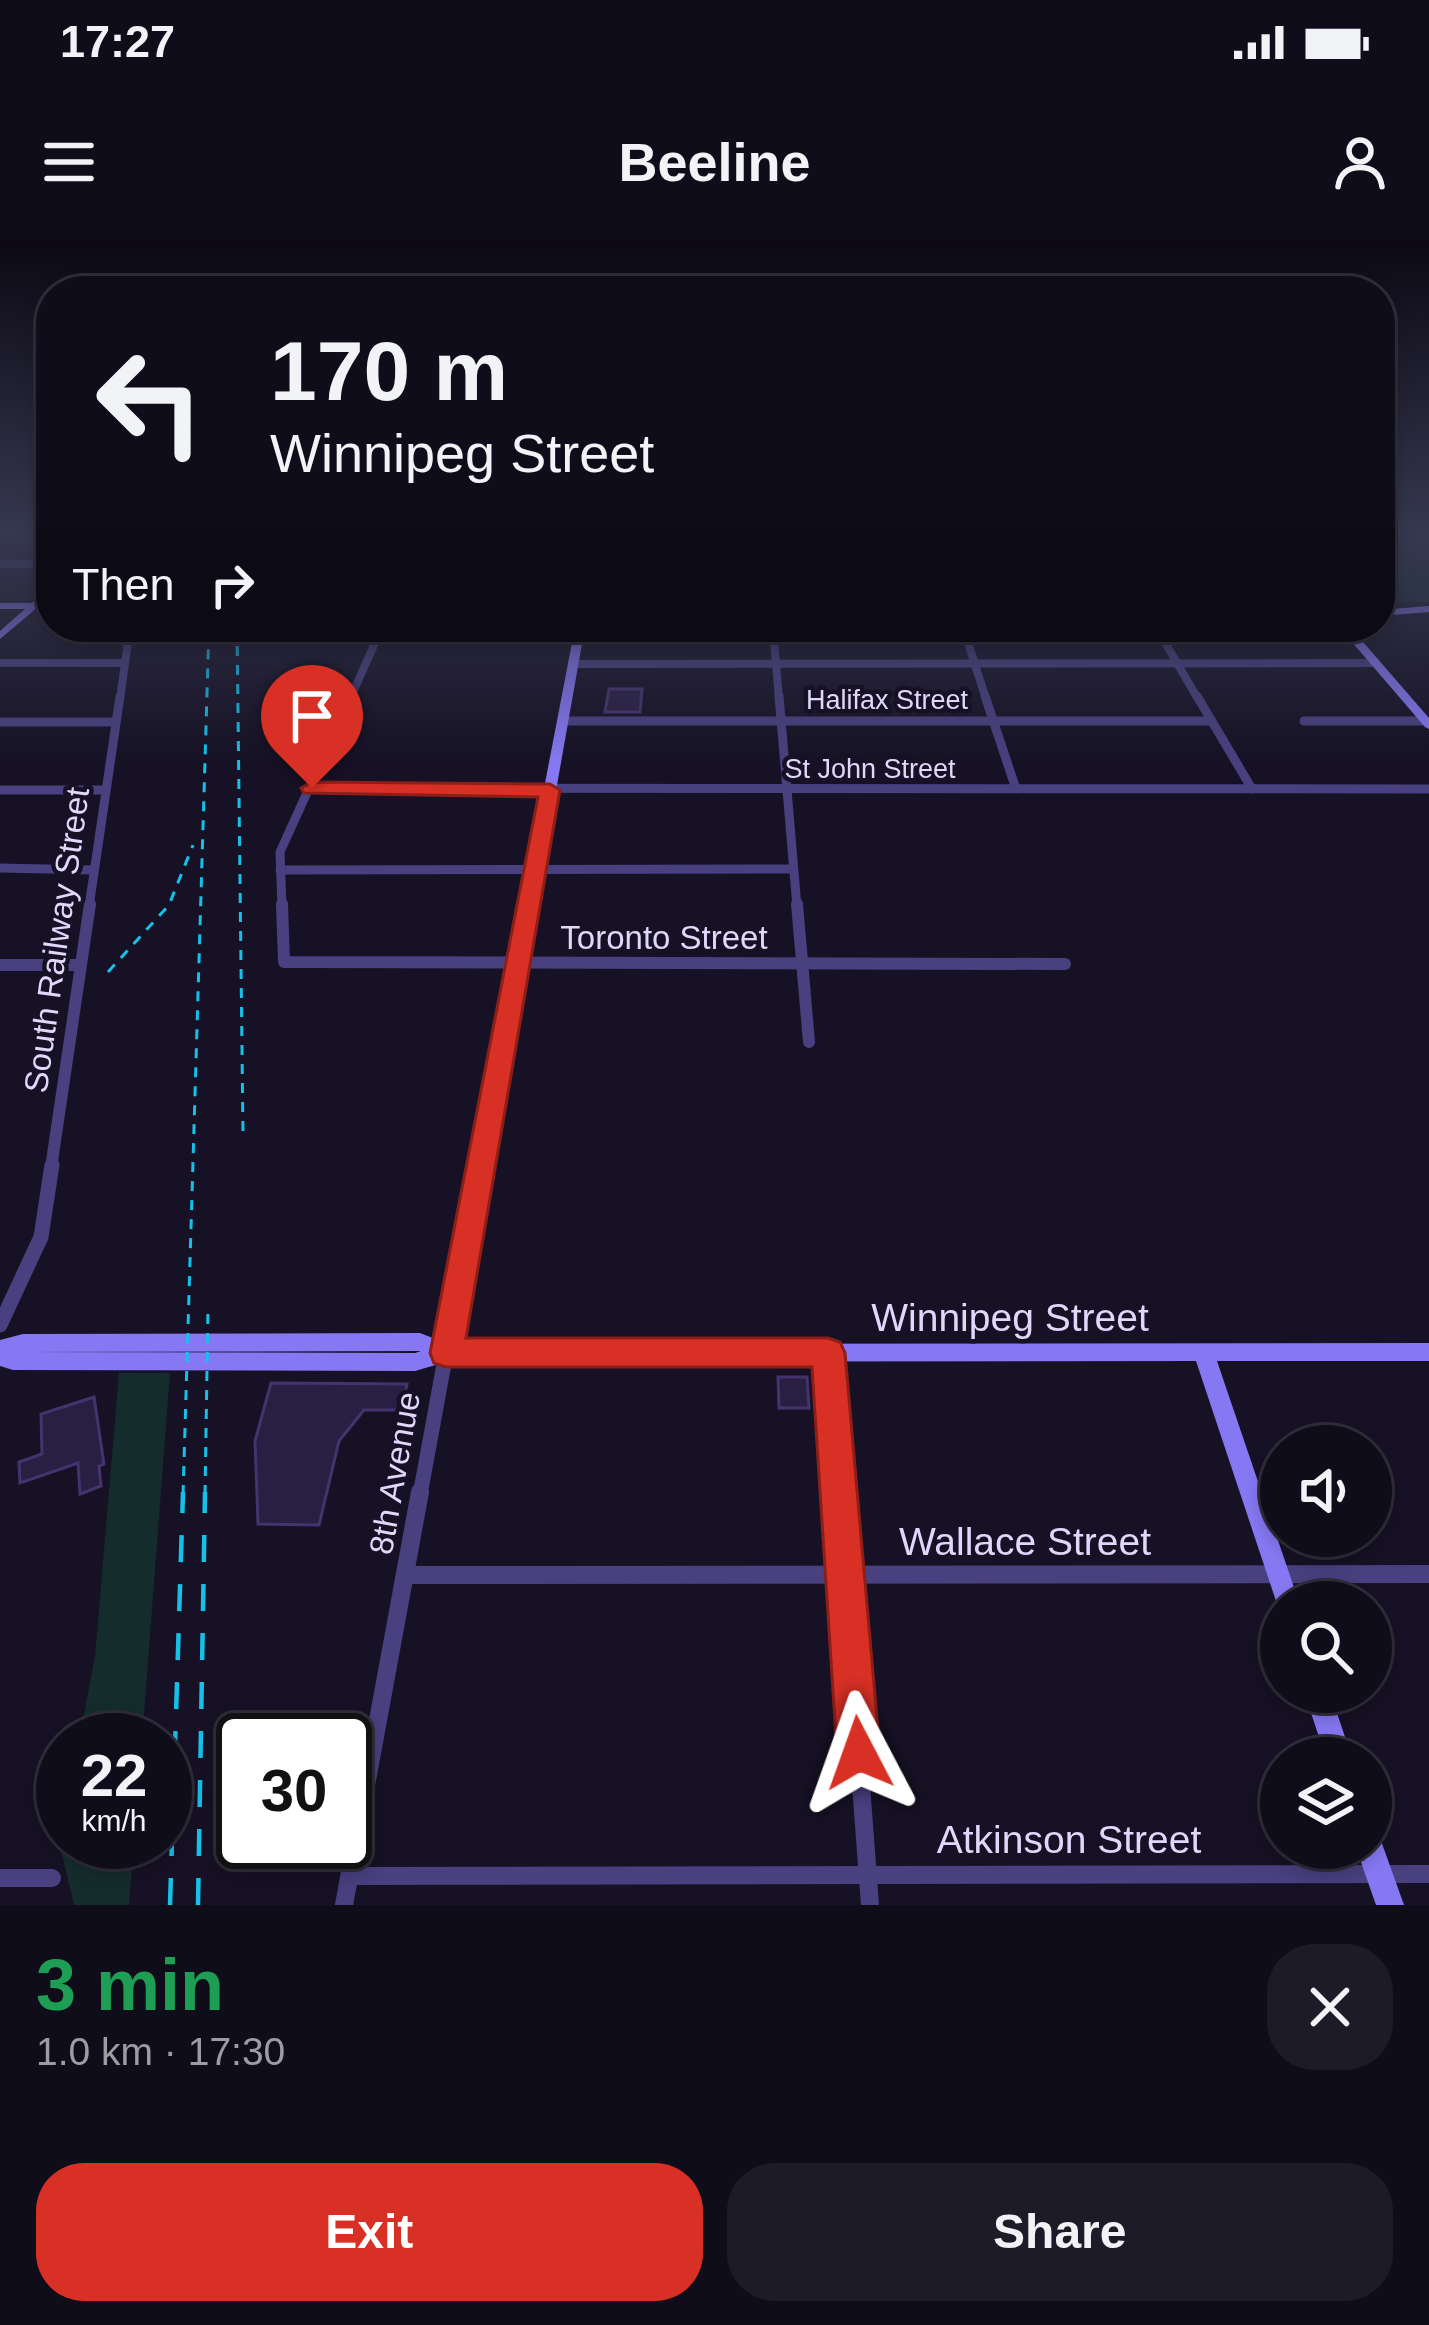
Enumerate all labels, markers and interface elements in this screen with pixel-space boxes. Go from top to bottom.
text: 17:27 [60,16,175,67]
icon: menu [36,129,102,195]
icon: person [1327,129,1393,195]
text: Beeline [618,132,811,192]
icon: left [72,324,228,480]
text: 170 m [270,324,508,418]
text: Winnipeg Street [270,423,654,483]
icon: right [199,552,265,618]
text: Then [72,559,175,610]
pin [261,665,363,788]
icon: arrive [279,683,345,749]
street label: Halifax Street [806,685,969,715]
street label: St John Street [784,754,956,784]
street label: South Railway Street [17,785,96,1095]
street label: Toronto Street [560,919,768,956]
street label: Winnipeg Street [871,1296,1149,1339]
street label: 8th Avenue [362,1389,427,1557]
map controls [1260,1425,1392,1869]
button: sound [1260,1425,1392,1557]
street label: Wallace Street [899,1520,1151,1563]
button: search [1260,1581,1392,1713]
position arrow [796,1690,922,1816]
speed limit sign: 30 [216,1713,372,1869]
button: layers [1260,1737,1392,1869]
text: 22 [81,1742,147,1809]
text: km/h [81,1804,147,1837]
street label: Atkinson Street [937,1818,1201,1861]
button: close [1267,1944,1393,2070]
text: 3 min [36,1945,224,2025]
text: 1.0 km · 17:30 [36,2030,285,2073]
button: Exit [36,2163,703,2301]
button: Share [727,2163,1393,2301]

